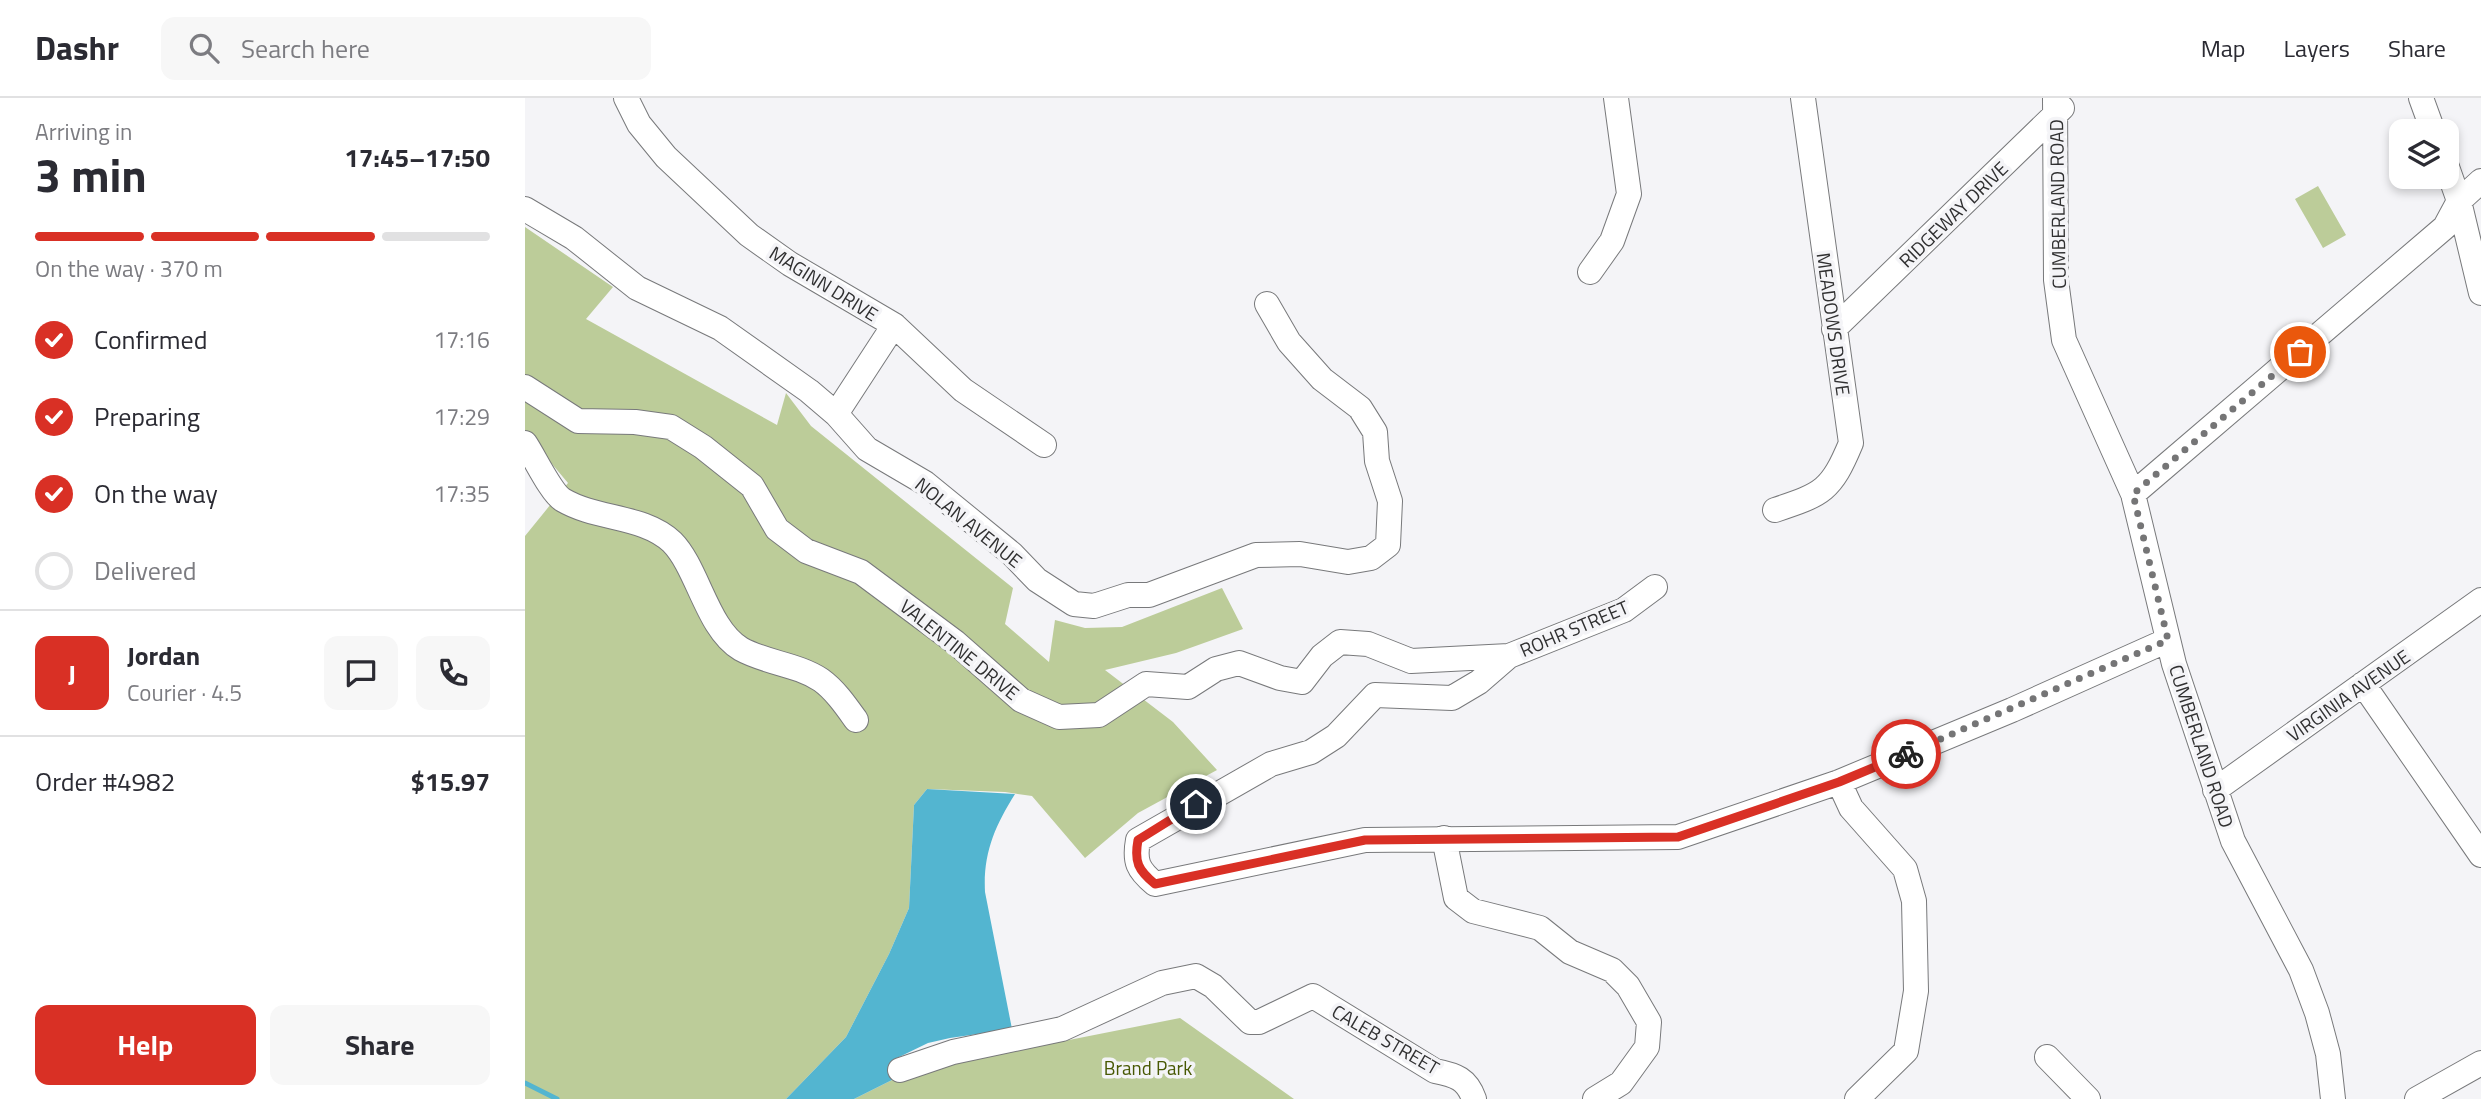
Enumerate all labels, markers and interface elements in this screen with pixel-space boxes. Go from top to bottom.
search box [161,17,651,80]
text: Dashr [35,23,119,73]
icon: search [185,29,223,67]
text: Search here [241,29,370,68]
text: Map [2201,30,2246,66]
text: Layers [2284,30,2350,66]
text: Share [2388,30,2446,66]
text: Arriving in [35,114,132,149]
street label: CUMBERLAND ROAD [2041,119,2073,289]
map controls [2389,119,2459,189]
button: layers [2389,119,2459,189]
text: 17:45–17:50 [344,138,490,177]
text: 3 min [35,140,147,210]
street label: RIDGEWAY DRIVE [1892,154,2014,274]
street label: MAGINN DRIVE [764,238,884,328]
text: On the way · 370 m [35,251,223,286]
street label: MEADOWS DRIVE [1810,251,1858,397]
text: Confirmed [94,320,208,359]
icon: check [35,321,73,359]
text: 17:16 [433,322,490,357]
pin [2270,322,2330,382]
icon: bag [2281,333,2319,371]
text: Preparing [94,397,200,436]
icon: check [35,398,73,436]
text: 17:29 [433,399,490,434]
street label: NOLAN AVENUE [909,470,1029,574]
text: On the way [94,474,218,513]
icon: check [35,475,73,513]
text: 17:35 [433,476,490,511]
text: Delivered [94,551,197,590]
street label: VALENTINE DRIVE [894,592,1026,706]
street label: ROHR STREET [1515,592,1633,664]
text: Jordan [127,636,200,675]
button: chat [324,636,398,710]
button: phone [416,636,490,710]
street label: VIRGINIA AVENUE [2280,642,2416,748]
text: J [68,654,76,693]
street label: CUMBERLAND ROAD [2162,661,2242,831]
text: Courier · 4.5 [127,675,242,710]
courier [1871,719,1941,789]
icon: bike [1887,735,1925,773]
text: Order #4982 [35,762,175,801]
text: $15.97 [411,762,490,801]
pin [1166,774,1226,834]
icon: home [1177,785,1215,823]
street label: CALEB STREET [1327,996,1445,1082]
button: Help [35,1005,256,1085]
button: Share [270,1005,490,1085]
park label: Brand Park [1104,1053,1192,1082]

